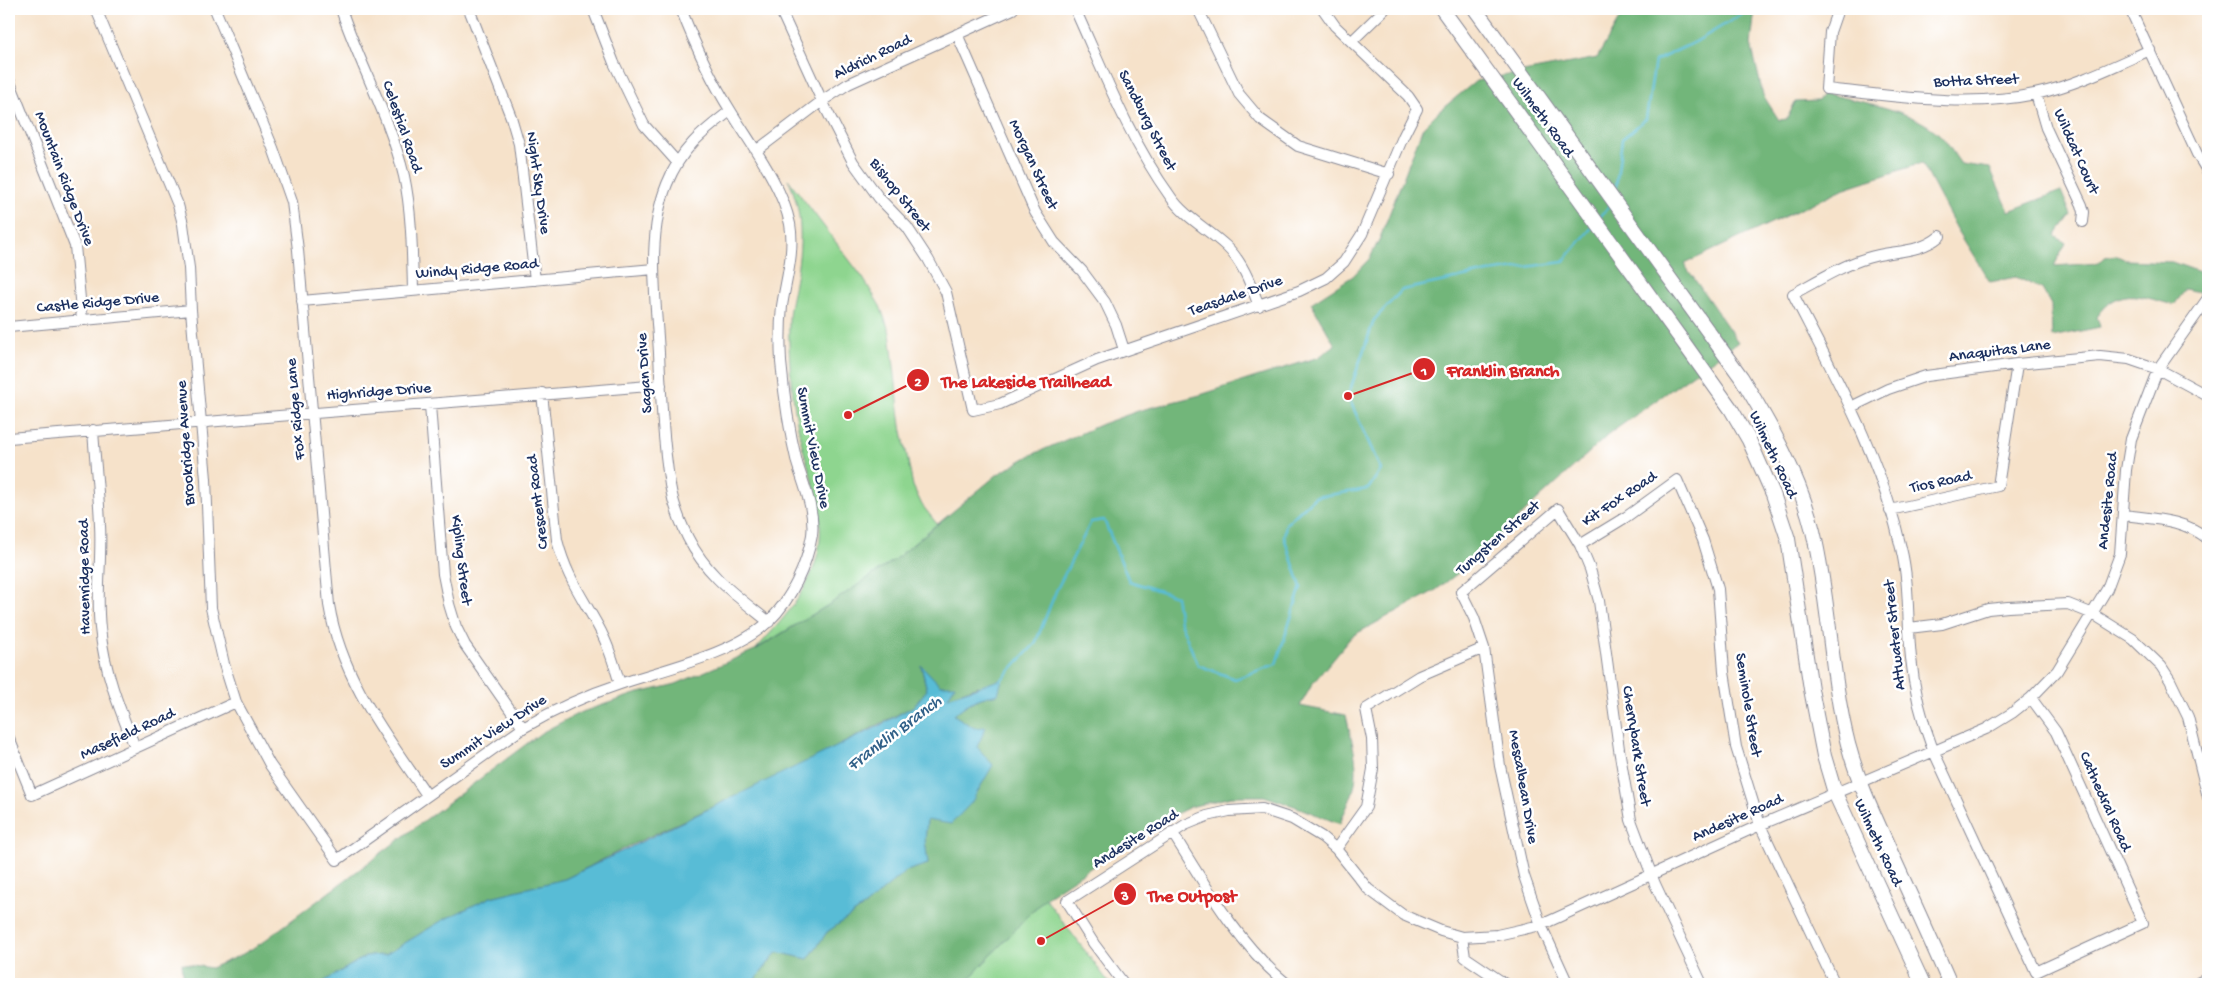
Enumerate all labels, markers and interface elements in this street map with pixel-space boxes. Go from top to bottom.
street label: Aldrich Road [831,30,916,85]
street label: Sandburg Street [1112,67,1180,176]
street label: Botta Street [1932,71,2020,93]
street label: Wilmeth Road [1507,74,1578,163]
street label: Celestial Road [376,79,426,177]
street label: Wildcat Court [2048,106,2103,199]
street label: Mountain Ridge Drive [29,109,98,249]
street label: Morgan Street [1003,117,1062,214]
street label: Night Sky Drive [520,131,554,236]
street label: Bishop Street [864,154,935,238]
street label: Windy Ridge Road [415,255,541,285]
street label: Teasdale Drive [1186,272,1286,322]
street label: Castle Ridge Drive [36,289,161,319]
street label: Sagan Drive [634,331,658,414]
street label: Anaquitas Lane [1948,336,2053,368]
callout: Franklin Branch [1411,353,1569,386]
street label: Fox Ridge Lane [283,357,311,461]
text: Franklin Branch [1446,362,1560,383]
text: 1 [1420,363,1427,381]
callout: The Lakeside Trailhead [906,364,1120,397]
text: The Lakeside Trailhead [939,373,1113,394]
text: 2 [914,374,922,392]
street label: Brookridge Avenue [173,379,201,507]
street label: Highridge Drive [326,380,433,406]
street label: Summit View Drive [791,386,833,511]
street label: Wilmeth Road [1744,408,1801,503]
street label: Andesite Road [2094,450,2124,551]
street label: Crescent Road [524,452,554,550]
street label: Kit Fox Road [1579,467,1662,532]
street label: Tios Road [1907,467,1975,499]
street label: Tungsten Street [1452,496,1546,581]
street label: Kipling Street [445,514,475,607]
street label: Havenridge Road [75,517,97,635]
street label: Attwater Street [1881,578,1911,691]
street label: Seminole Street [1729,652,1765,760]
street label: Cherrybark Street [1616,685,1654,809]
street label: Summit View Drive [437,691,551,774]
water label: Franklin Branch [844,691,947,776]
street label: Masefield Road [78,704,180,765]
street label: Mescalbean Drive [1503,729,1541,846]
street label: Cathedral Road [2074,749,2135,856]
street label: Andesite Road [1690,790,1788,848]
street label: Wilmeth Road [1849,796,1906,891]
street label: Andesite Road [1090,805,1184,874]
callout: The Outpost [1112,878,1246,911]
text: The Outpost [1146,887,1238,908]
text: 3 [1120,888,1129,906]

